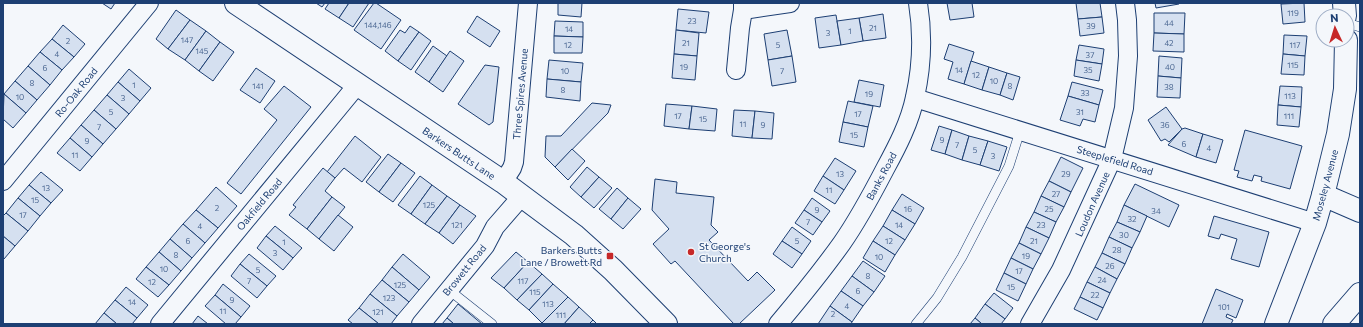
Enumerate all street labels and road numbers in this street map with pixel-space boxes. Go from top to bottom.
street label: Three Spires Avenue [510,48,530,140]
street label: Ro-Oak Road [52,64,100,119]
street label: Barkers Butts Lane [420,124,498,182]
street label: Steeplefield Road [1075,143,1155,177]
street label: Moseley Avenue [1310,148,1340,222]
street label: Banks Road [863,150,899,202]
street label: Loudon Avenue [1072,170,1112,238]
street label: Oakfield Road [234,175,284,232]
street label: Browett Road [440,242,488,298]

